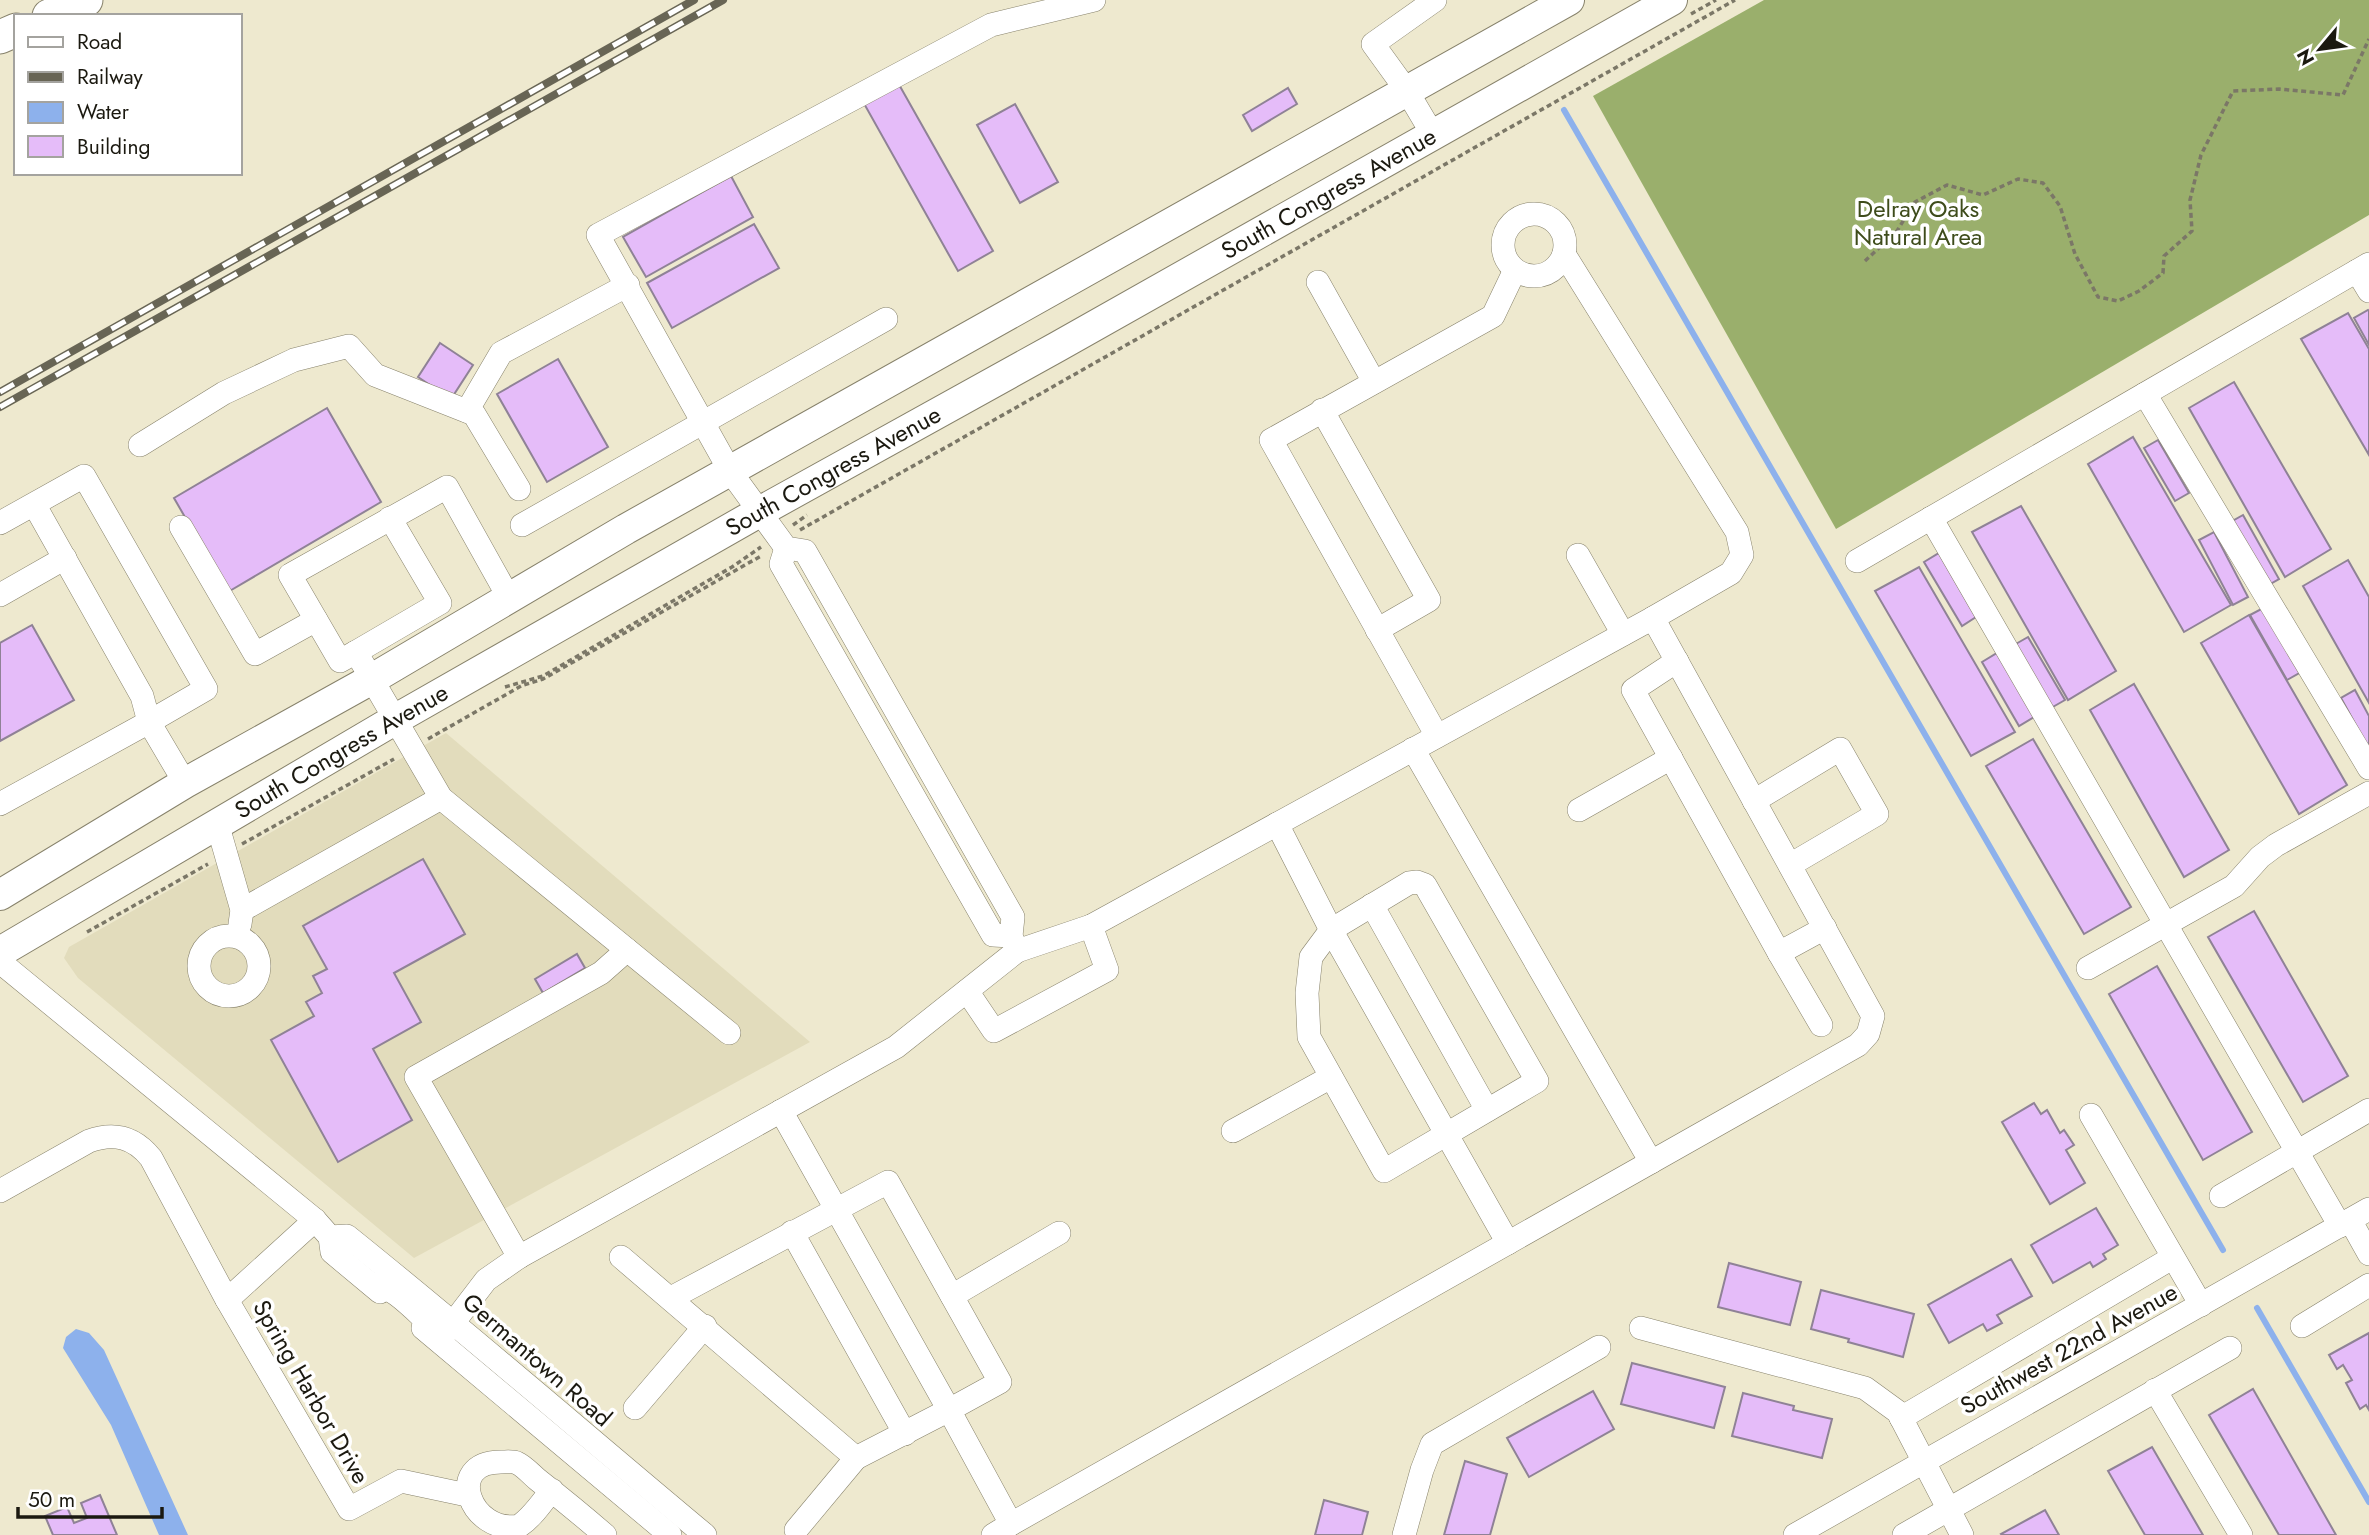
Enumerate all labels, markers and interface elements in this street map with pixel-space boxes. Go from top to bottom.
legend [14,14,242,175]
north arrow [2285,14,2355,84]
text: Road [77,27,122,57]
text: N [2290,44,2321,70]
text: Railway [77,62,143,92]
text: Water [77,97,130,127]
street label: South Congress Avenue [1215,119,1442,268]
text: Building [77,132,150,162]
park label: Delray Oaks Natural Area [1854,191,1982,254]
street label: South Congress Avenue [719,397,947,545]
street label: South Congress Avenue [228,675,454,827]
street label: Southwest 22nd Avenue [1954,1274,2184,1423]
street label: Germantown Road [455,1285,620,1435]
street label: Spring Harbor Drive [244,1293,378,1490]
scale bar [18,1476,161,1520]
text: 50 m [28,1485,75,1515]

